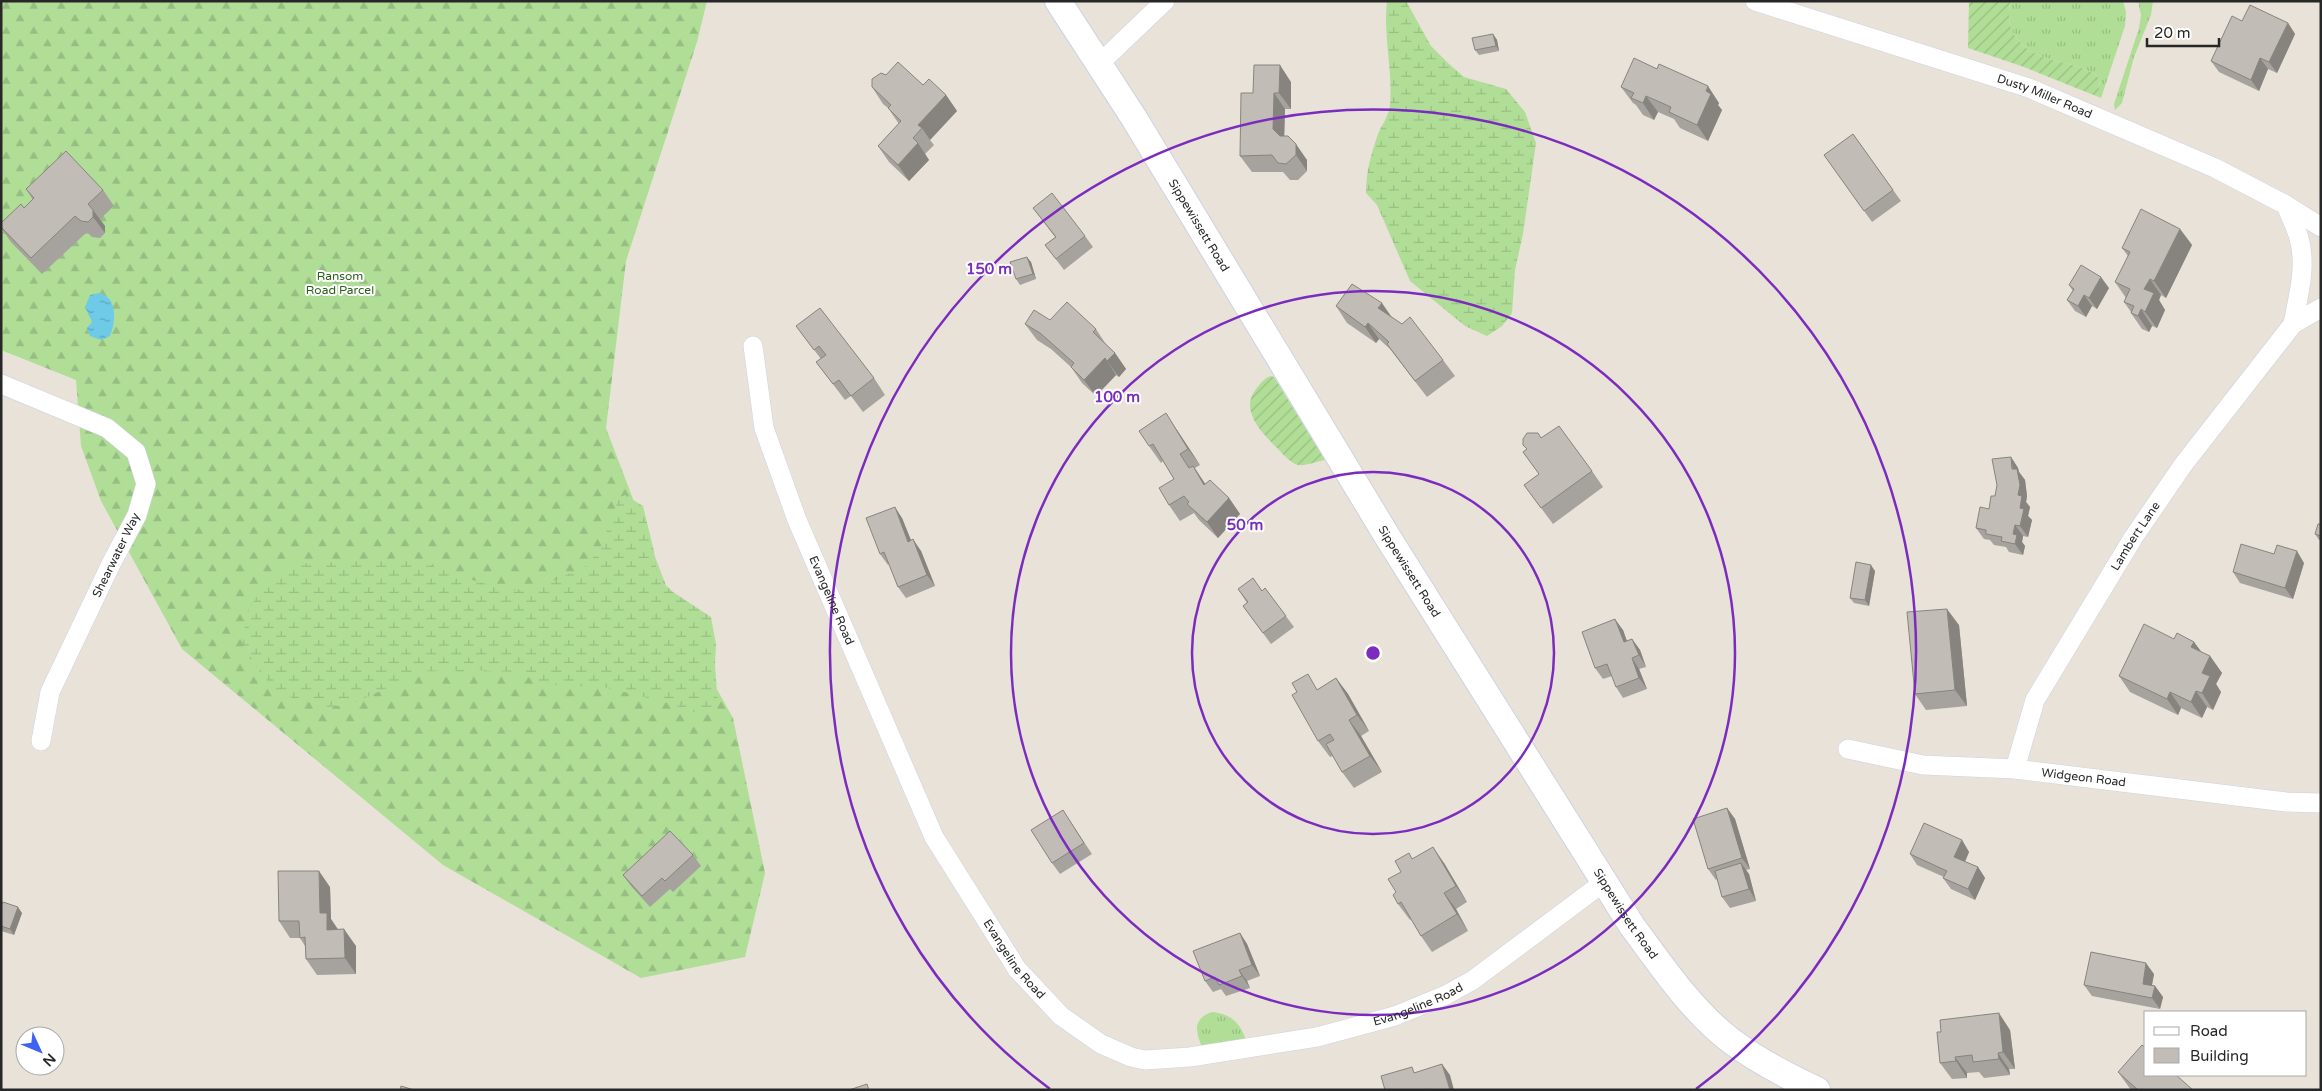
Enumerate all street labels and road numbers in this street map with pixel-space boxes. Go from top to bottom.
street label: Dusty Miller Road [1995,71,2094,121]
street label: Sippewissett Road [1166,177,1232,274]
street label: Lambert Lane [2108,499,2163,573]
street label: Shearwater Way [89,510,143,600]
street label: Sippewissett Road [1375,523,1443,620]
street label: Evangeline Road [806,554,857,647]
street label: Widgeon Road [2041,765,2127,789]
street label: Sippewissett Road [1591,866,1661,962]
street label: Evangeline Road [980,917,1048,1002]
street label: Evangeline Road [1372,980,1465,1029]

